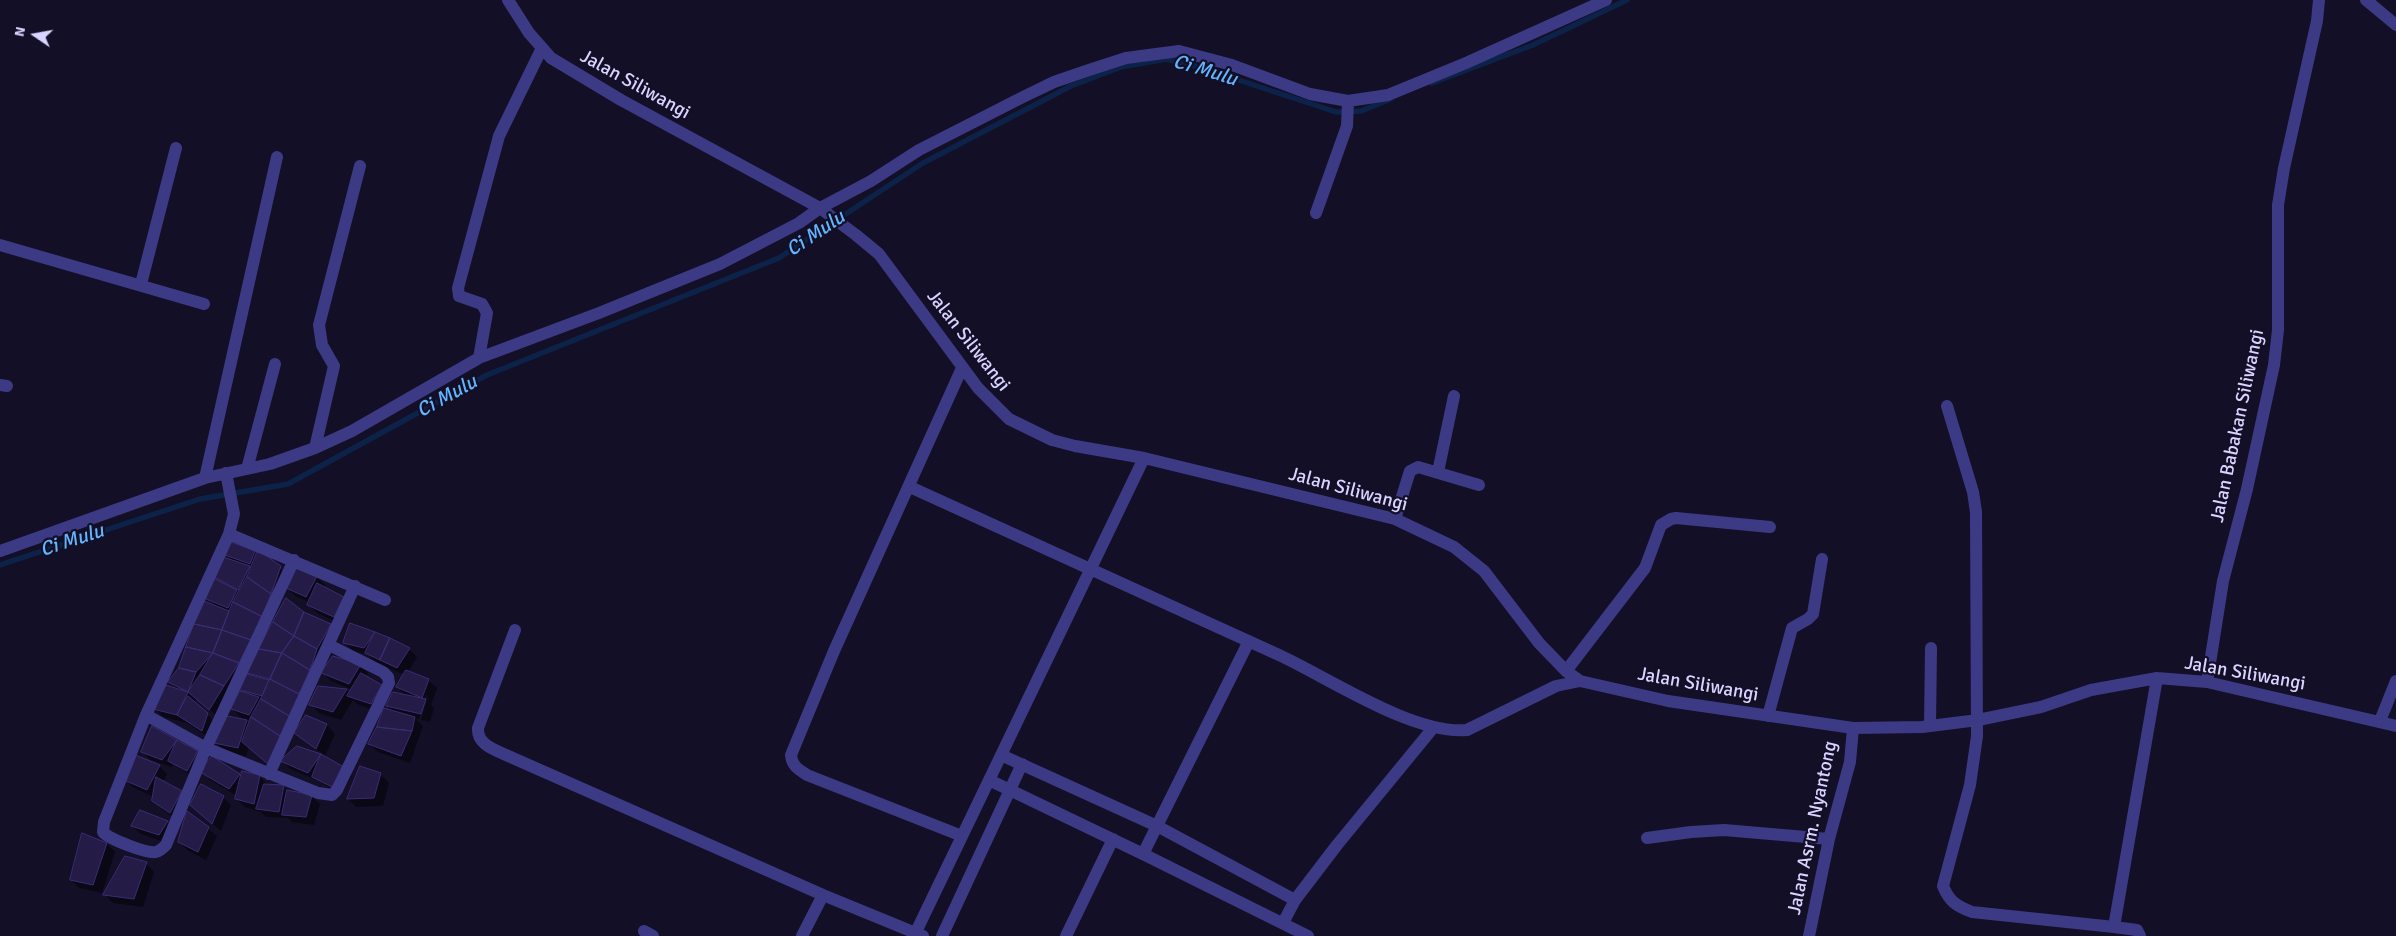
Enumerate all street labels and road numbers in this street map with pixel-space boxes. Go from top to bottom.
street label: Jalan Siliwangi [576,45,694,125]
street label: Jalan Siliwangi [921,286,1015,396]
street label: Jalan Babakan Siliwangi [2206,327,2270,525]
street label: Jalan Siliwangi [1286,463,1410,517]
street label: Jalan Siliwangi [2183,652,2307,696]
street label: Jalan Siliwangi [1636,663,1760,707]
street label: Jalan Asrm. Nyantong [1783,739,1843,917]

